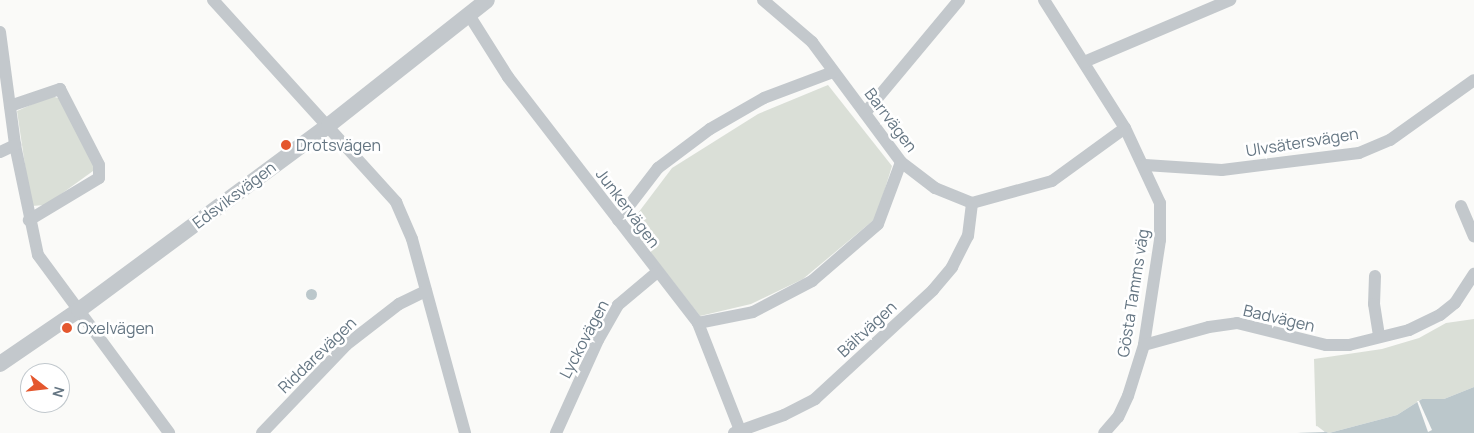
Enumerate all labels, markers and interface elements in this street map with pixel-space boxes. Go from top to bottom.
street label: Barrvägen [861,84,921,156]
street label: Ulvsätersvägen [1244,124,1360,160]
place label: Drotsvägen [296,135,381,155]
marker: Drotsvägen [280,139,292,151]
street label: Edsviksvägen [189,158,279,232]
street label: Junkervägen [592,165,664,251]
street label: Gösta Tamms väg [1113,227,1153,359]
street label: Lyckovägen [555,297,613,381]
street label: Bältvägen [834,297,900,361]
street label: Badvägen [1241,300,1317,336]
street label: Riddarevägen [274,313,360,397]
place label: Oxelvägen [77,318,154,338]
marker: Oxelvägen [61,322,73,334]
north arrow [20,363,70,413]
text: N [48,385,69,399]

